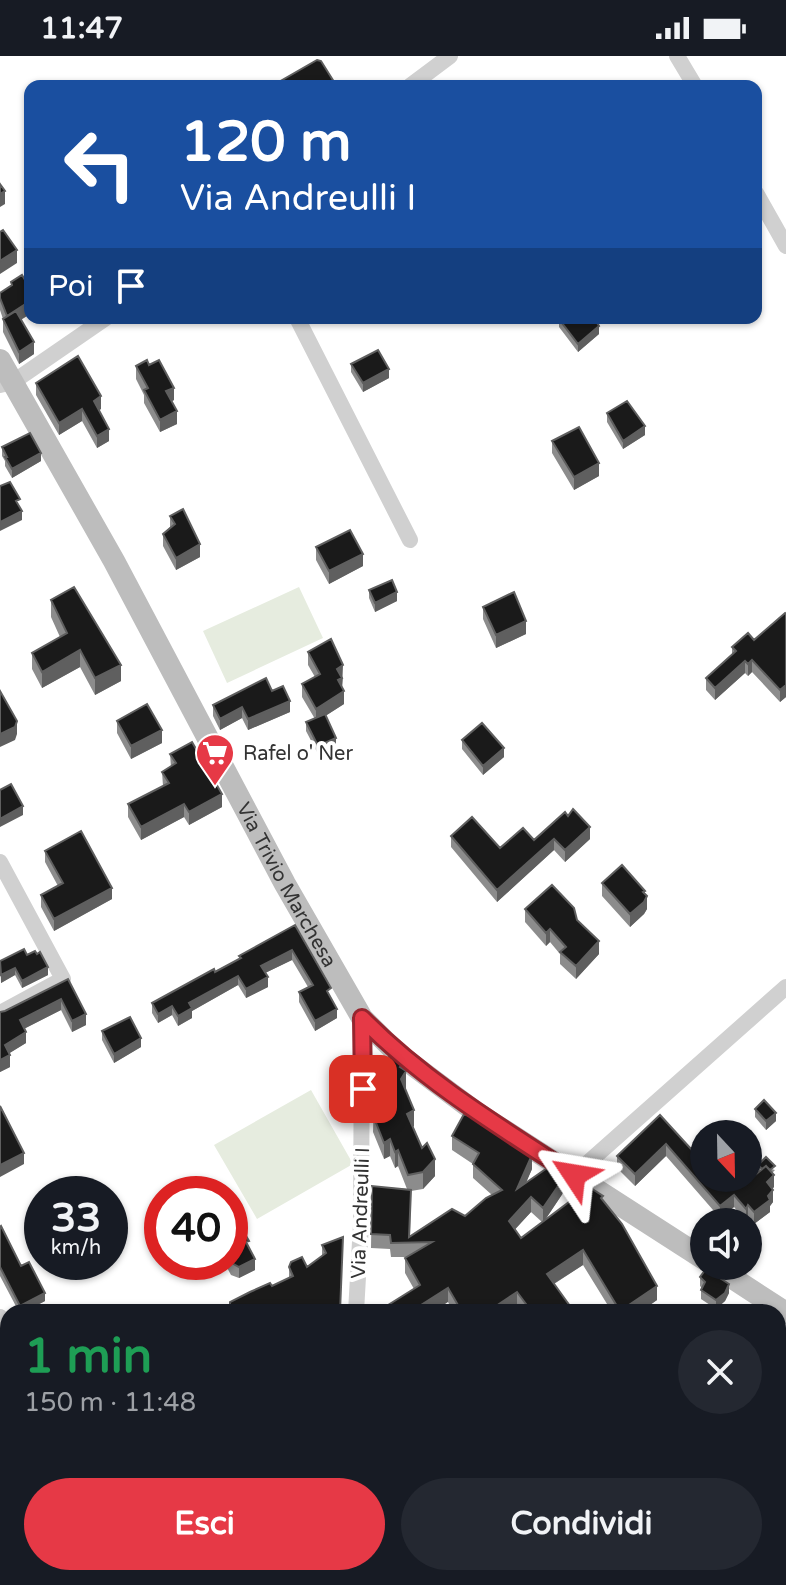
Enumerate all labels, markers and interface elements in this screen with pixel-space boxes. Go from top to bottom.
text: 11:47 [40,10,123,47]
text: 120 m [180,109,351,176]
icon: left [48,112,152,216]
text: Via Andreulli I [180,177,417,220]
icon: arrive [109,264,153,308]
text: Poi [48,268,93,305]
supermarket icon: Rafel o' Ner [194,732,236,787]
place label: Rafel o' Ner [243,742,353,766]
street label: Via Trivio Marchesa [231,799,341,972]
pin [329,1055,397,1123]
icon: arrive [341,1067,385,1111]
north arrow [690,1120,762,1192]
map controls [690,1120,762,1280]
position arrow [532,1133,616,1217]
street label: Via Andreulli I [347,1147,375,1279]
speed limit sign: 40 [144,1176,248,1280]
text: 33 [51,1194,101,1242]
button: sound [690,1208,762,1280]
text: km/h [51,1236,101,1260]
text: 1 min [24,1328,152,1386]
button: close [678,1330,762,1414]
text: 150 m · 11:48 [24,1387,196,1418]
button: Esci [24,1478,385,1570]
button: Condividi [401,1478,762,1570]

